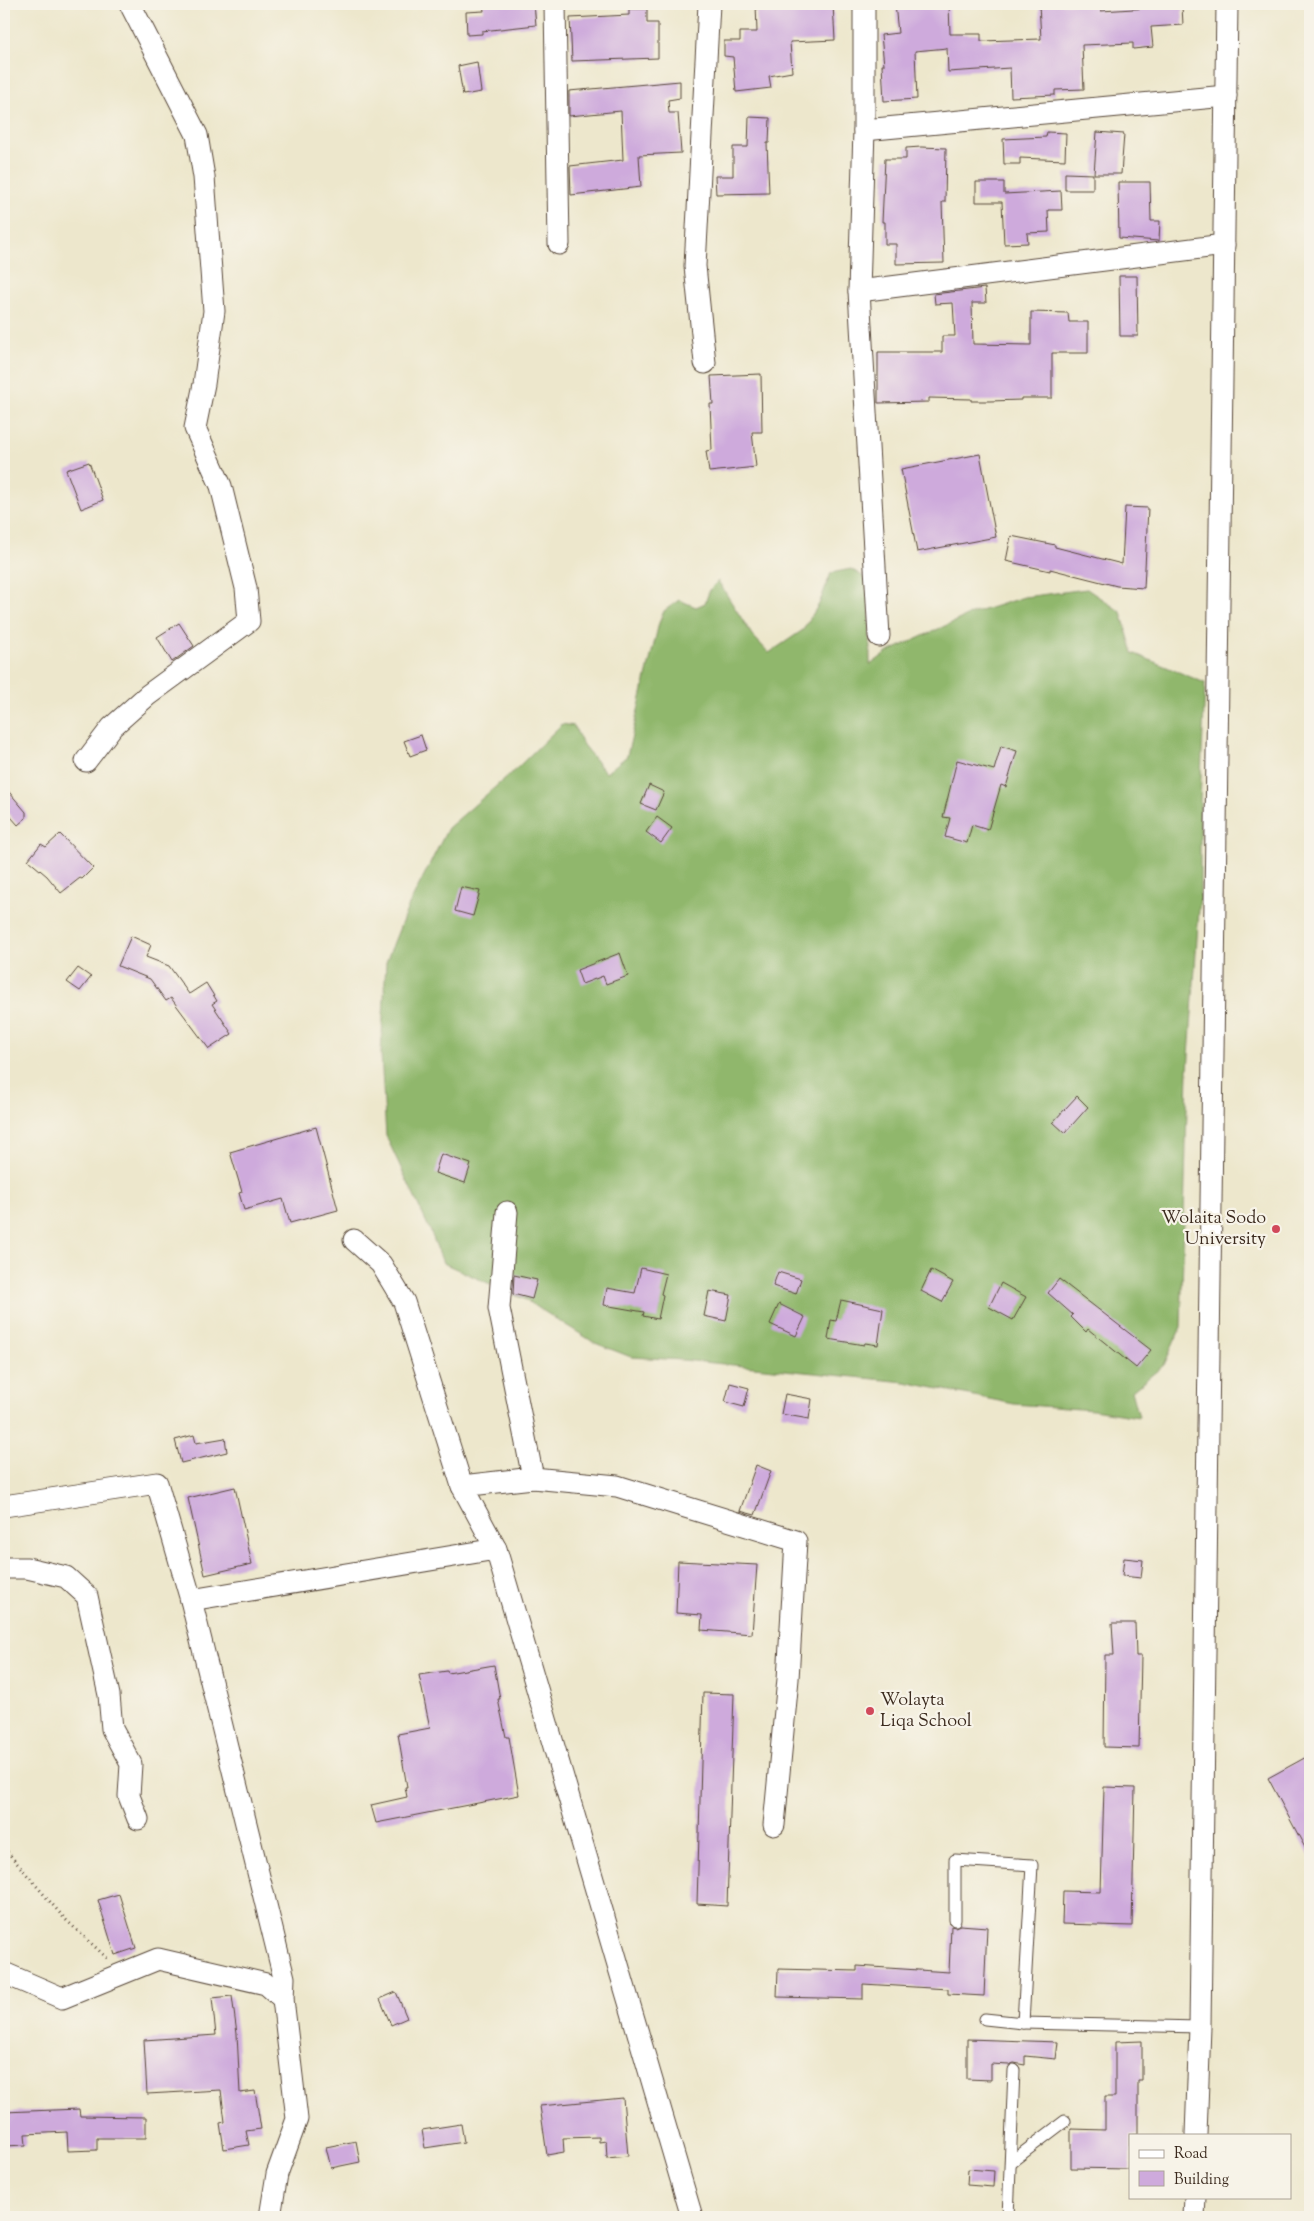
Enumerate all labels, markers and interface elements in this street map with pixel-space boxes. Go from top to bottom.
place label: Wolaita Sodo University [1161,1206,1266,1253]
marker: Wolaita Sodo University [1270,1223,1282,1235]
place label: Wolayta Liqa School [880,1688,972,1735]
marker: Wolayta Liqa School [864,1705,876,1717]
legend [1129,2134,1292,2198]
text: Road [1174,2144,1208,2165]
text: Building [1174,2170,1229,2191]

